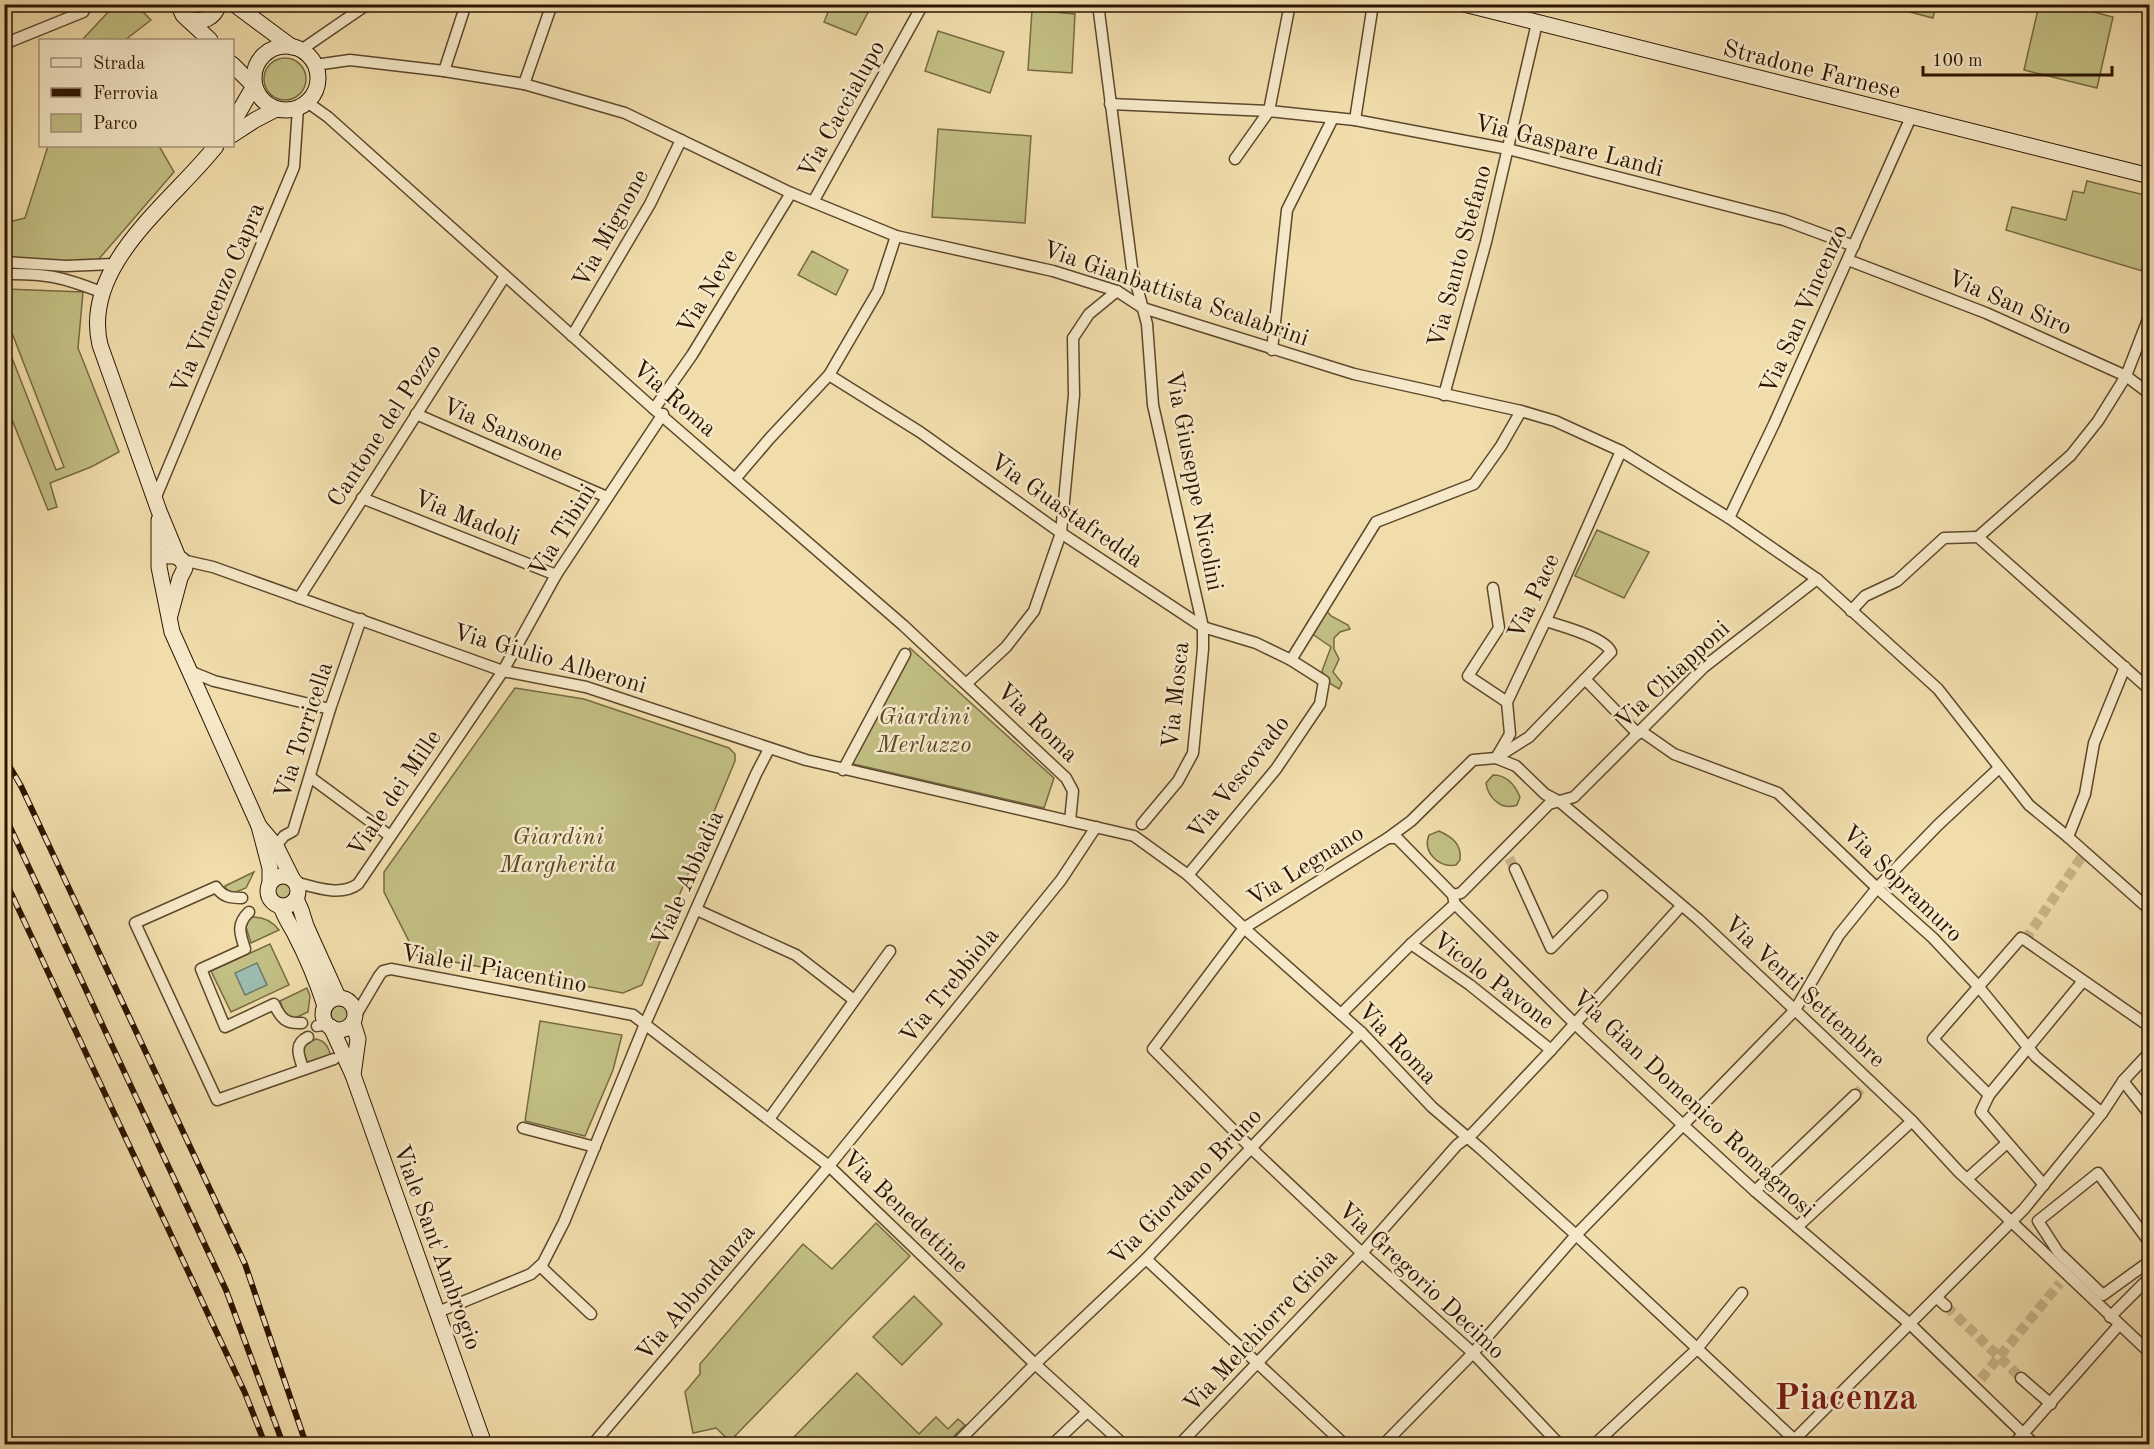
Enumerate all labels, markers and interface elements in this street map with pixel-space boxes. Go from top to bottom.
street label: Via Caccialupo [795,37,890,183]
street label: Stradone Farnese [1720,37,1903,105]
legend [39,39,234,147]
scale bar [1923,39,2112,77]
text: 100 m [1932,52,1983,70]
text: Strada [93,55,145,73]
text: Ferrovia [93,85,158,103]
street label: Via Gaspare Landi [1472,112,1665,182]
text: Parco [93,115,138,133]
street label: Via Santo Stefano [1425,163,1497,351]
street label: Via Mignone [570,166,654,292]
street label: Via Vincenzo Capra [168,200,270,398]
street label: Via San Vincenzo [1757,221,1853,398]
street label: Via Gianbattista Scalabrini [1039,238,1311,352]
street label: Via Neve [674,245,743,339]
street label: Via San Siro [1944,267,2075,341]
street label: Cantone del Pozzo [324,340,447,512]
street label: Via Roma [627,357,720,442]
street label: Via Giuseppe Nicolini [1160,370,1226,593]
street label: Via Sansone [438,395,566,467]
street label: Via Guastafredda [985,450,1147,573]
street label: Via Tibini [526,480,602,582]
street label: Via Madoli [410,487,523,551]
street label: Via Pace [1505,550,1565,643]
street label: Via Chiapponi [1612,617,1735,734]
street label: Via Giulio Alberoni [450,621,649,699]
street label: Via Mosca [1159,640,1195,750]
street label: Via Torricella [271,659,338,802]
street label: Via Roma [991,679,1082,768]
park label: Giardini Merluzzo [876,706,971,758]
street label: Via Vescovado [1184,712,1295,845]
street label: Viale dei Mille [344,726,447,862]
street label: Viale Abbadia [648,807,729,950]
street label: Via Legnano [1244,821,1369,912]
street label: Via Sopramuro [1837,821,1966,948]
park label: Giardini Margherita [498,826,617,878]
street label: Via Venti Settembre [1719,912,1889,1073]
street label: Via Trebbiola [897,923,1005,1049]
street label: Vicolo Pavone [1428,928,1558,1035]
street label: Viale il Piacentino [399,942,589,998]
street label: Via Gian Domenico Romagnosi [1567,986,1818,1223]
street label: Via Roma [1352,999,1441,1090]
street label: Via Giordano Bruno [1106,1104,1267,1271]
street label: Viale Sant'Ambrogio [388,1142,484,1354]
street label: Via Benedettine [837,1147,972,1278]
street label: Via Gregorio Decimo [1333,1198,1509,1365]
street label: Via Abbondanza [633,1220,760,1366]
street label: Via Melchiorre Gioia [1180,1245,1343,1418]
district label: Piacenza [1775,1382,1917,1418]

